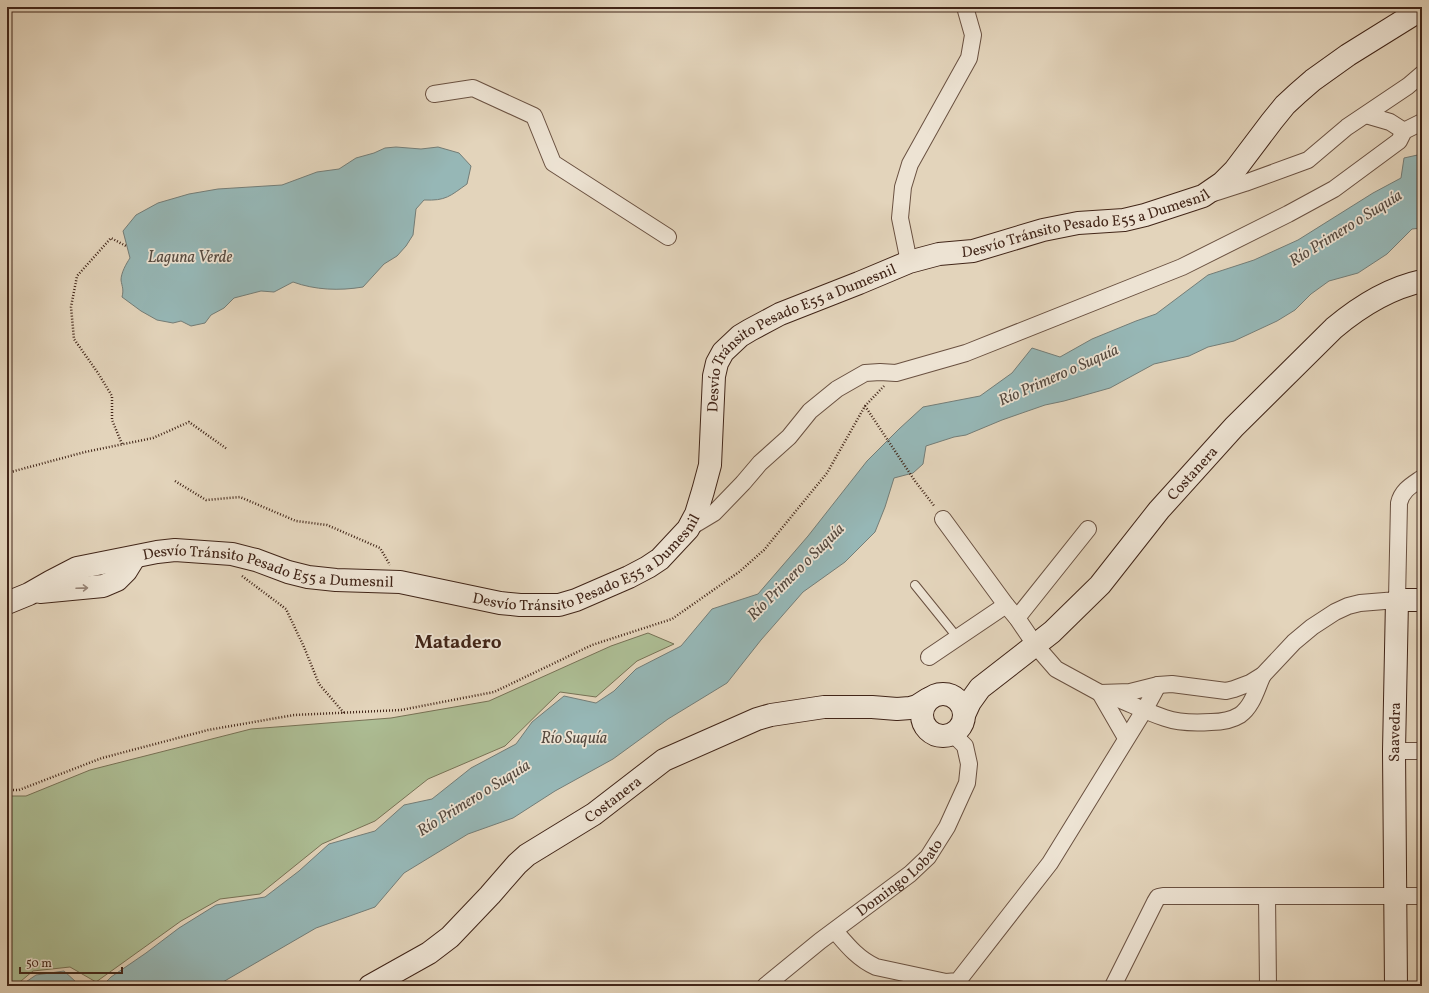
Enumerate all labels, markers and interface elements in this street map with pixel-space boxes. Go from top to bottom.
street label: Desvío Tránsito Pesado E55 a Dumesnil [961,185,1215,264]
water label: Río Primero o Suquía [1285,185,1407,272]
water label: Laguna Verde [148,247,232,269]
street label: Desvío Tránsito Pesado E55 a Dumesnil [703,260,900,413]
water label: Río Primero o Suquía [995,339,1123,412]
street label: Costanera [1163,442,1224,506]
street label: Desvío Tránsito Pesado E55 a Dumesnil [470,511,706,617]
water label: Río Primero o Suquía [743,518,850,626]
street label: Desvío Tránsito Pesado E55 a Dumesnil [141,541,394,594]
one-way arrow [75,585,88,592]
district label: Matadero [414,630,502,656]
street label: Saavedra [1385,702,1407,762]
water label: Río Suquía [541,728,608,750]
water label: Río Primero o Suquía [413,755,535,842]
street label: Costanera [581,772,647,829]
street label: Domingo Lobato [853,836,949,922]
scale bar [20,949,122,975]
text: 50 m [26,956,52,972]

